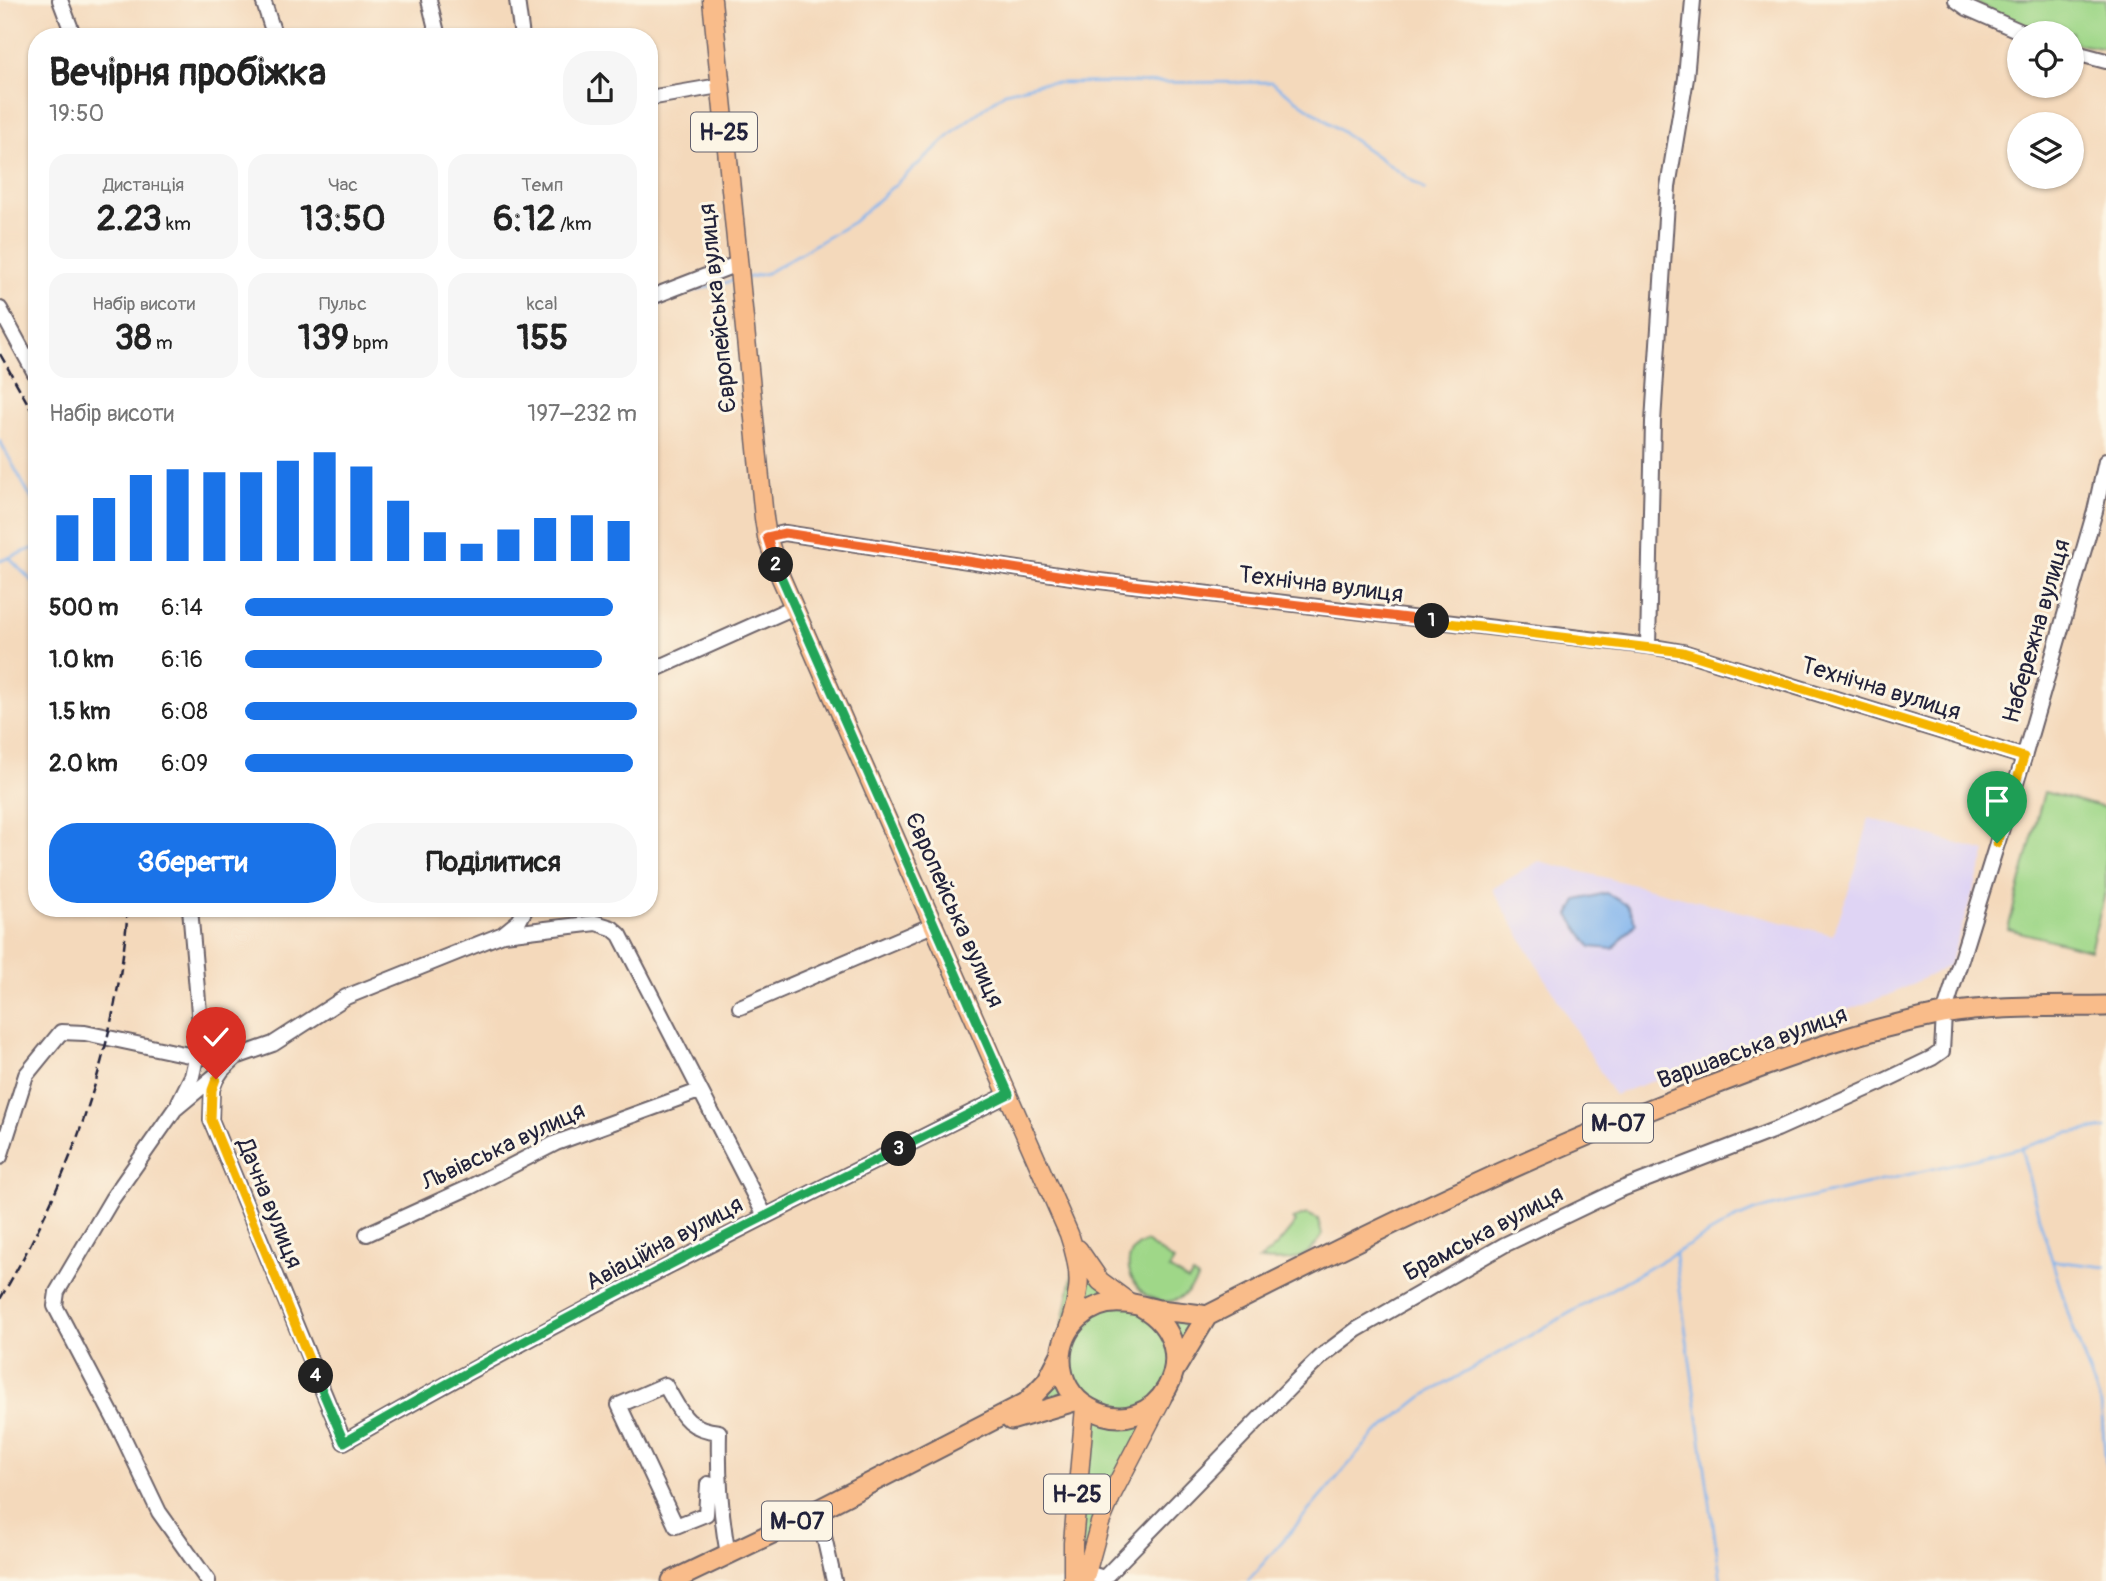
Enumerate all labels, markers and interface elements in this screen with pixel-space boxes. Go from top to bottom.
map controls [2007,21,2084,189]
button: locate [2007,21,2084,98]
text: Вечірня пробіжка [49,49,326,97]
button: share [563,51,637,125]
text: 19:50 [49,99,104,128]
button: layers [2007,112,2084,189]
road number: Н-25 [691,113,757,152]
text: Дистанція [103,173,184,197]
text: Час [328,173,358,197]
text: Темп [521,173,563,197]
text: 2.23 [97,197,162,241]
text: 13:50 [300,197,386,241]
text: 6:12 [493,197,556,241]
street label: Європейська вулиця [692,202,743,414]
text: km [162,212,191,236]
text: /km [556,212,592,236]
text: Набір висоти [92,292,195,316]
text: Пульс [319,292,367,316]
text: kcal [527,292,558,316]
text: 38 [115,316,152,360]
text: 139 [298,316,349,360]
text: 155 [517,316,568,360]
text: m [152,331,173,355]
text: bpm [349,331,388,355]
text: Набір висоти [49,399,174,428]
text: 197–232 m [527,399,637,428]
street label: Набережна вулиця [1996,536,2077,726]
pin: 2 [758,548,794,582]
text: 2 [770,552,781,576]
street label: Технічна вулиця [1237,560,1405,609]
text: 500 m [49,593,118,622]
text: 6:14 [161,593,203,622]
pin: 1 [1414,604,1450,638]
text: 1 [1428,608,1435,632]
text: 1.0 km [49,645,114,674]
text: 6:16 [161,645,203,674]
street label: Технічна вулиця [1797,650,1964,727]
text: 1.5 km [49,697,111,726]
text: 6:08 [161,697,208,726]
text: 2.0 km [49,749,118,778]
text: 6:09 [161,749,208,778]
pin [1967,771,2027,843]
icon: arrive [1978,782,2016,820]
street label: Європейська вулиця [899,809,1010,1012]
button: Зберегти [49,823,336,903]
button: Поділитися [350,823,637,903]
street label: Варшавська вулиця [1653,1000,1851,1095]
pin [186,1007,246,1079]
icon: check [197,1018,235,1056]
street label: Львівська вулиця [416,1096,590,1197]
road number: М-07 [1583,1104,1653,1142]
pin: 3 [881,1132,916,1166]
street label: Дачна вулиця [230,1133,309,1272]
text: 3 [893,1136,904,1160]
street label: Брамська вулиця [1399,1179,1568,1288]
street label: Авіаційна вулиця [581,1190,748,1297]
pin: 4 [298,1358,334,1394]
text: 4 [310,1363,321,1387]
road number: Н-25 [1044,1474,1110,1513]
road number: М-07 [762,1502,832,1540]

